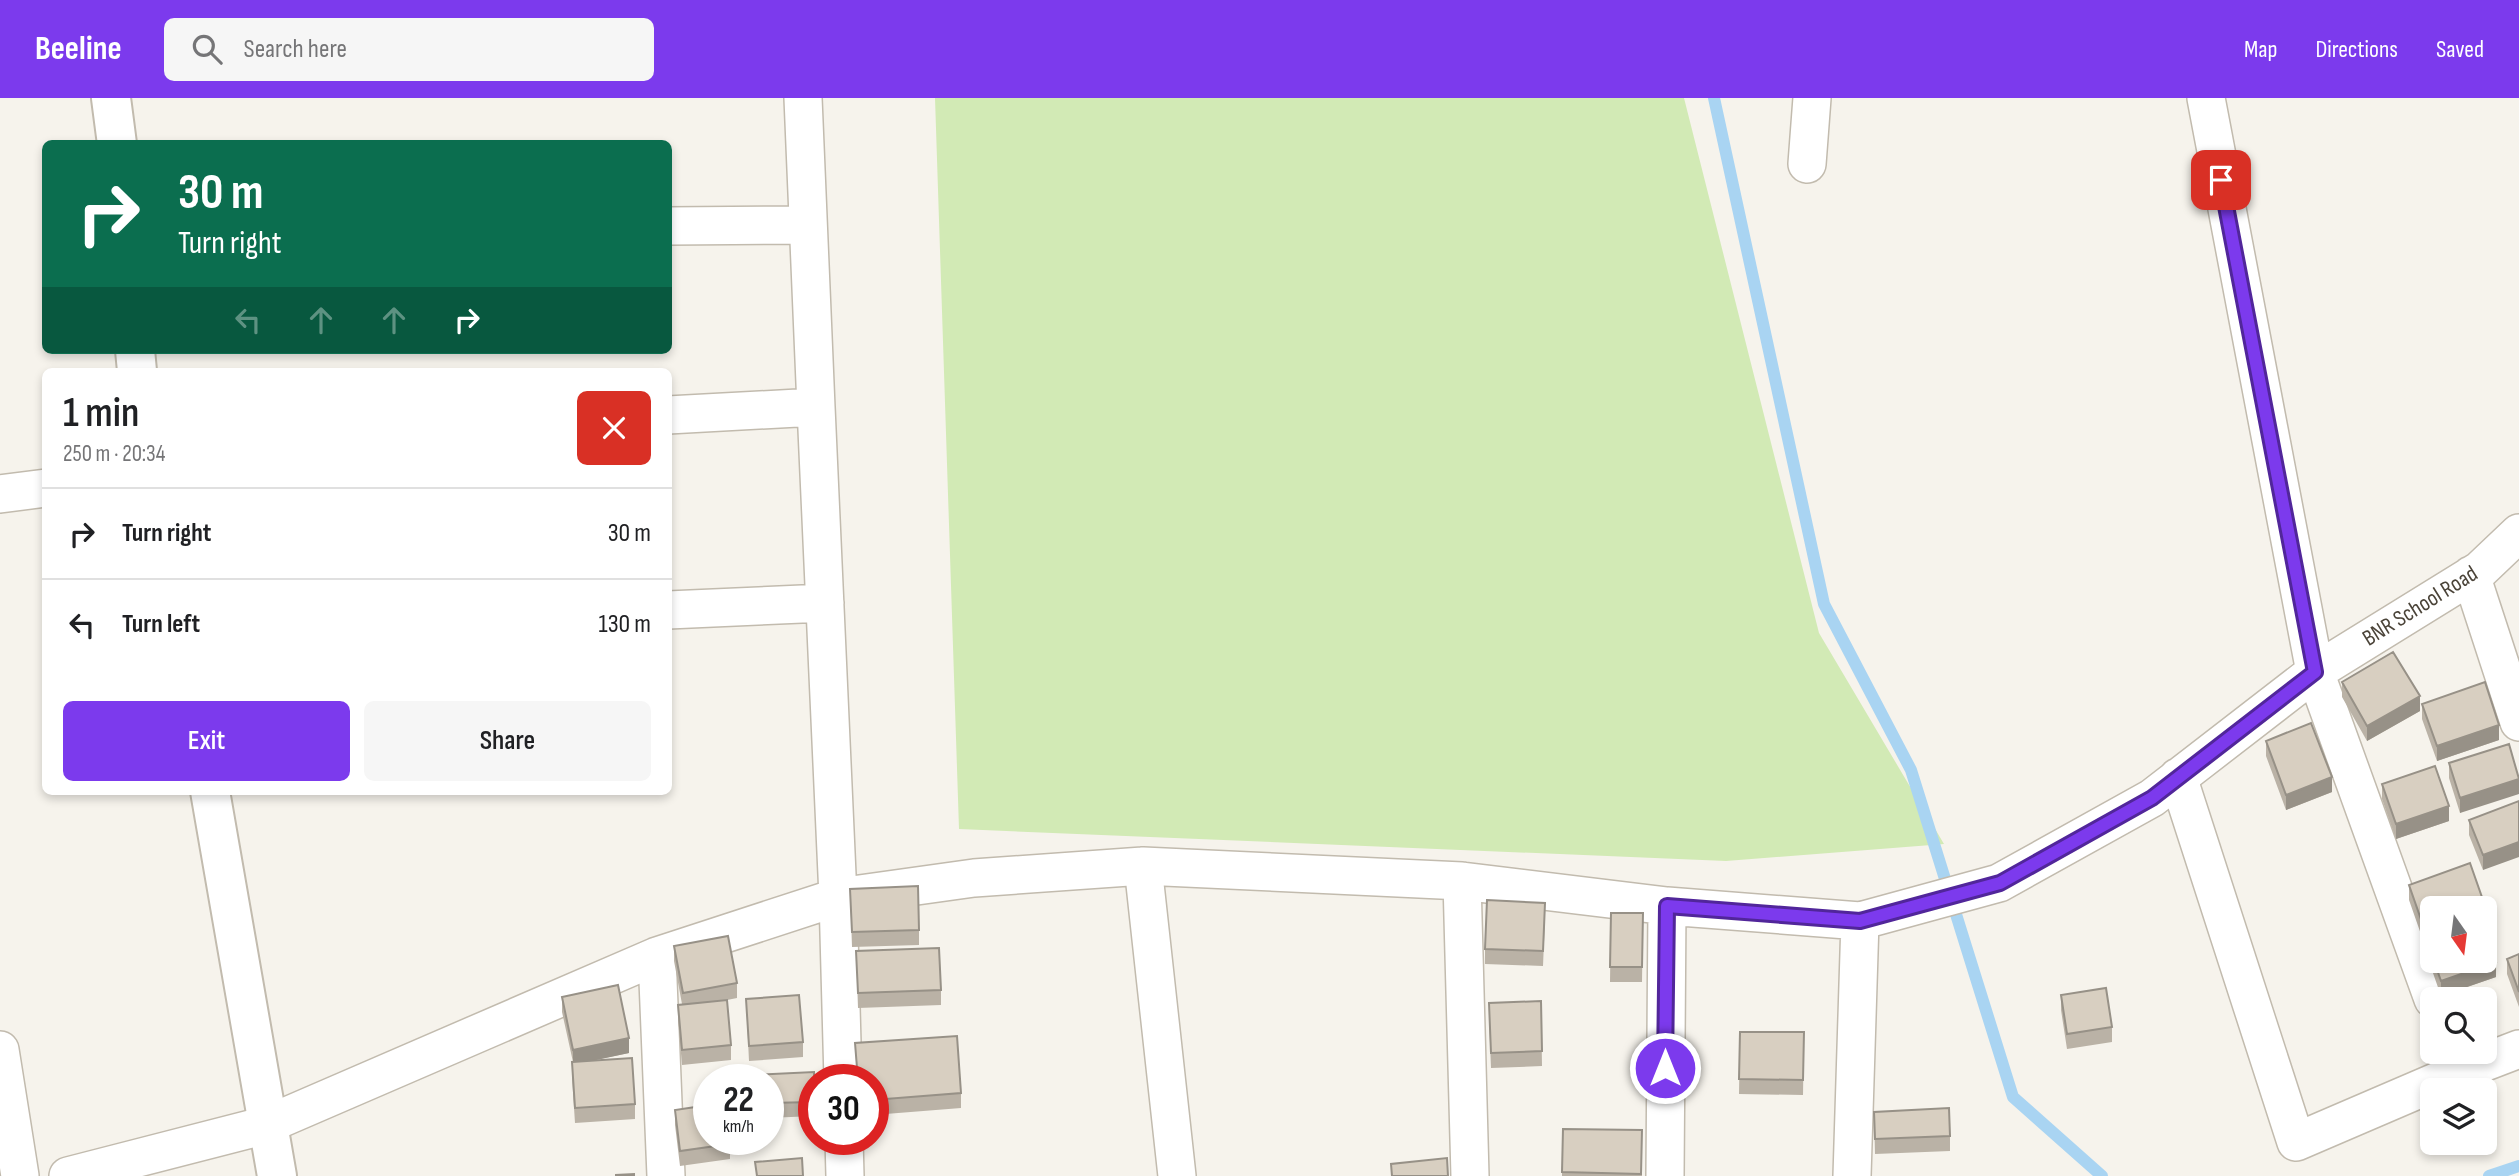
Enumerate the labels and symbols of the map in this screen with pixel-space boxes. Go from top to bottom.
pin [2191,150,2251,210]
street label: BNR School Road [2357,560,2483,652]
north arrow [2420,896,2497,973]
position arrow [1628,1031,1702,1105]
speed limit sign: 30 [798,1064,889,1155]

